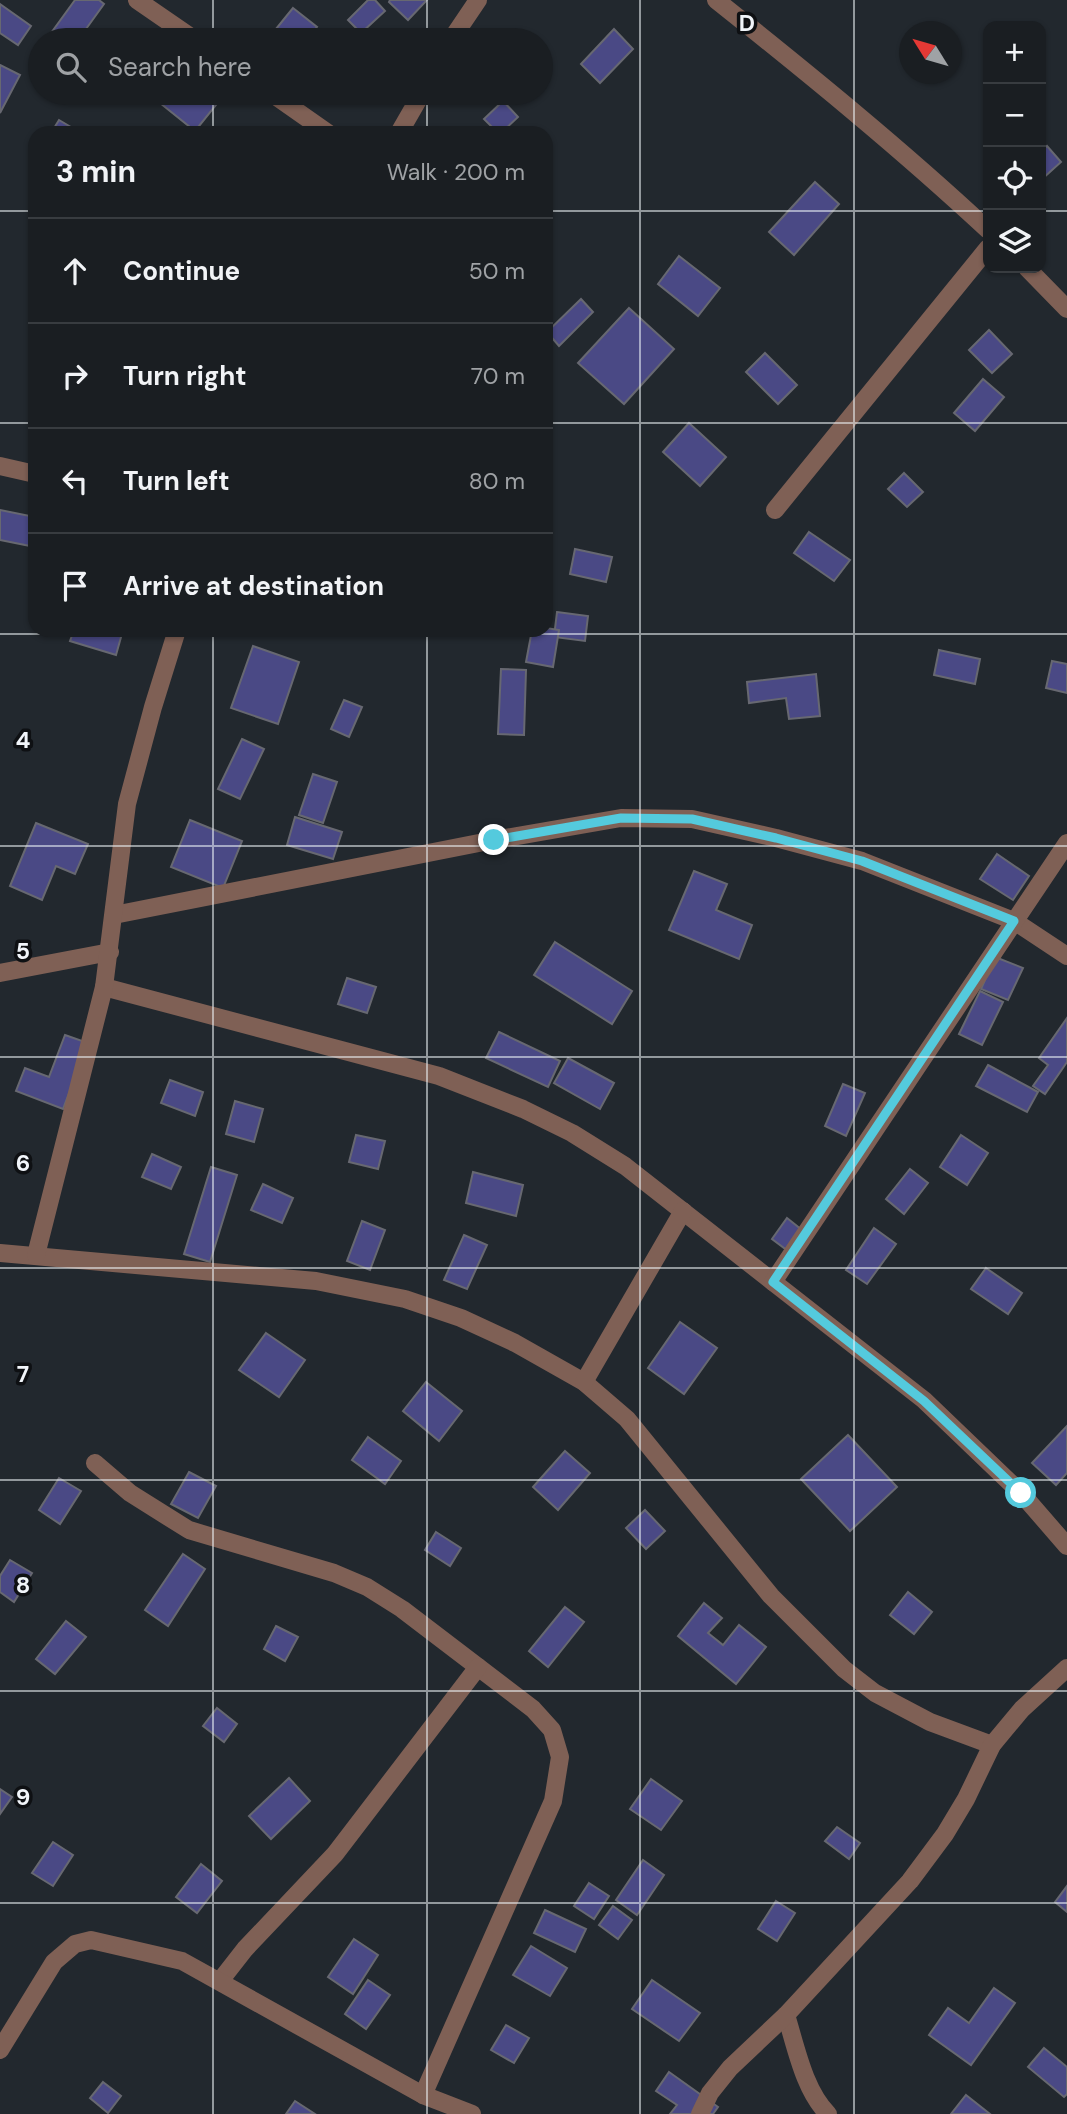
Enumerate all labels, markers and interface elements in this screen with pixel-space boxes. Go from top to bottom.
text: D [739,8,755,38]
north arrow [899,21,962,84]
map controls [983,21,1046,273]
button: + [983,21,1046,84]
search box [28,28,553,105]
icon: search [52,48,90,86]
text: Search here [108,50,251,84]
button: − [983,84,1046,147]
button: locate [983,147,1046,210]
text: 3 min [56,152,136,191]
text: Walk · 200 m [387,157,525,187]
button: layers [983,210,1046,273]
icon: ahead [56,252,94,290]
text: Continue [123,254,240,288]
text: 50 m [469,256,525,286]
icon: right [56,357,94,395]
text: Turn right [123,359,247,393]
text: 70 m [471,361,525,391]
icon: left [56,462,94,500]
text: Turn left [123,464,230,498]
text: 80 m [469,466,525,496]
icon: arrive [56,567,94,605]
text: Arrive at destination [123,569,384,603]
text: 4 [16,725,31,755]
route end [478,824,509,855]
text: 5 [16,936,30,966]
text: 6 [16,1148,30,1178]
text: 7 [17,1359,29,1389]
route start [1005,1477,1036,1508]
text: 8 [16,1570,30,1600]
text: 9 [16,1782,30,1812]

